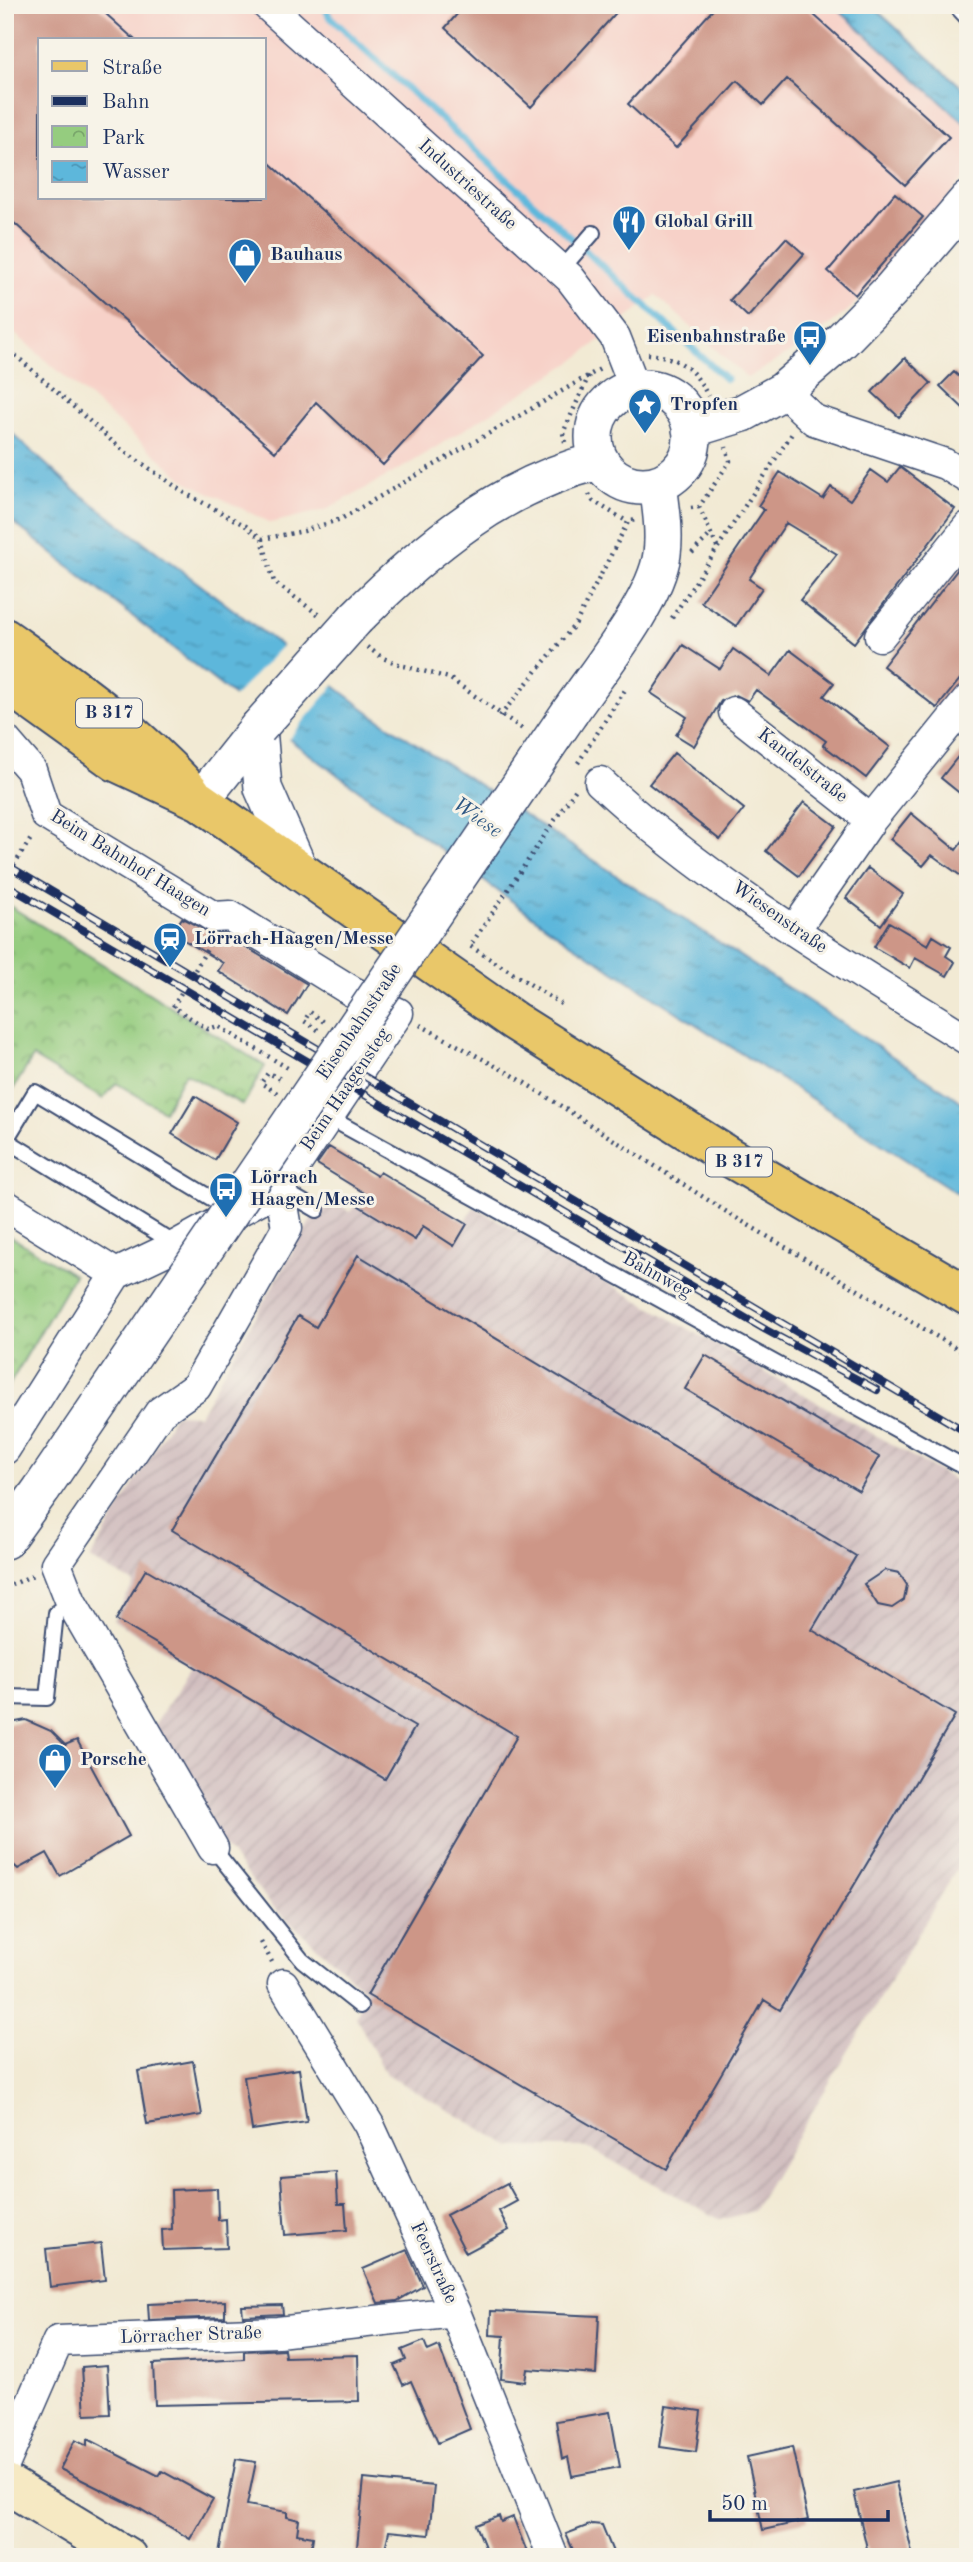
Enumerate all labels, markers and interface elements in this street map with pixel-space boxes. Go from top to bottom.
legend [38,38,266,200]
text: Straße [102,58,162,79]
text: Bahn [102,92,150,113]
text: Park [102,128,145,149]
street label: Industriestraße [414,136,520,234]
text: Wasser [102,162,170,183]
restaurant icon: Global Grill [610,203,648,252]
place label: Global Grill [654,213,753,232]
shop icon: Bauhaus [226,236,264,285]
place label: Bauhaus [270,246,343,265]
bus stop icon: Eisenbahnstraße [791,318,829,367]
place label: Eisenbahnstraße [646,328,786,347]
place icon: Tropfen [626,386,664,435]
place label: Tropfen [670,396,738,415]
road number: B 317 [76,698,142,728]
street label: Kandelstraße [753,725,851,807]
water label: Wiese [448,794,506,842]
street label: Beim Bahnhof Haagen [47,807,213,921]
street label: Wiesenstraße [728,878,830,958]
station icon: Lörrach-Haagen/Messe [151,920,189,969]
place label: Lörrach-Haagen/Messe [194,930,394,949]
street label: Eisenbahnstraße [314,960,406,1084]
street label: Beim Haagensteg [298,1024,395,1155]
road number: B 317 [706,1148,772,1176]
place label: Lörrach Haagen/Messe [250,1169,375,1210]
bus stop icon: Lörrach Haagen/Messe [207,1170,245,1219]
street label: Bahnweg [619,1249,695,1303]
shop icon: Porsche [36,1741,74,1790]
place label: Porsche [80,1751,147,1770]
street label: Feerstraße [406,2219,460,2307]
street label: Lörracher Straße [120,2324,262,2348]
scale bar [710,2478,889,2522]
text: 50 m [721,2494,768,2515]

